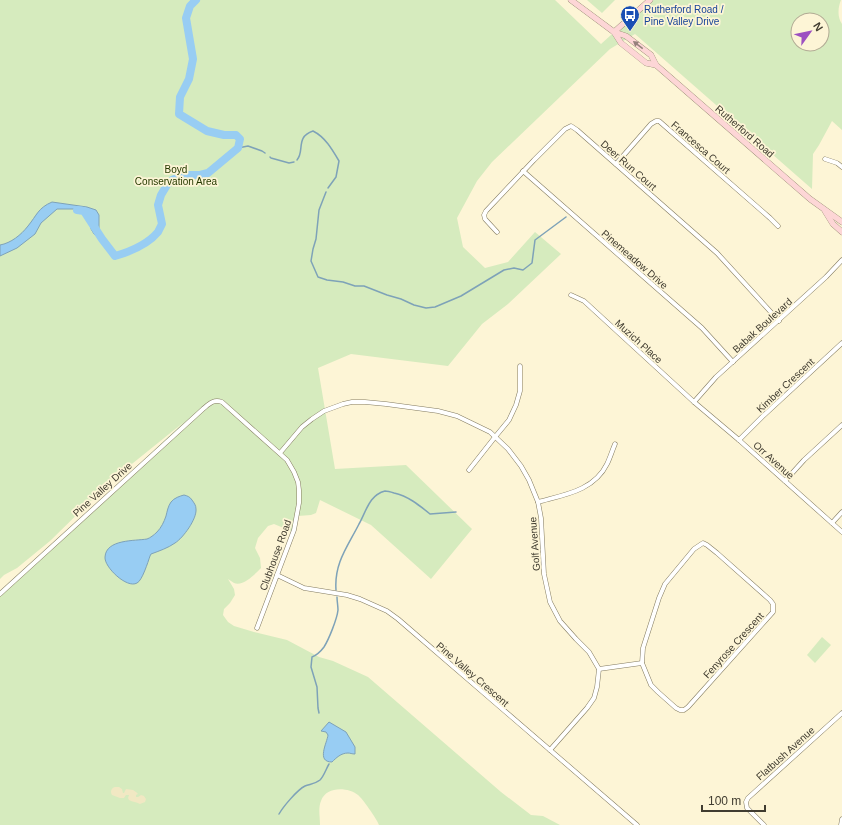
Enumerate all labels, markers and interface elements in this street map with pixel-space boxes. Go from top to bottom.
bus stop icon: Rutherford Road / Pine Valley Drive [619,4,641,32]
place label: Rutherford Road / Pine Valley Drive [644,4,724,27]
north arrow [790,12,830,52]
text: N [811,20,826,33]
one-way arrow [633,41,644,49]
street label: Rutherford Road [713,103,776,160]
street label: Francesca Court [669,119,732,176]
street label: Deer Run Court [599,138,659,193]
park label: Boyd Conservation Area [135,164,218,187]
street label: Pinemeadow Drive [599,228,670,291]
street label: Babak Boulevard [730,296,794,355]
street label: Muzich Place [613,317,665,366]
street label: Kimber Crescent [754,356,816,415]
street label: Orr Avenue [751,439,796,482]
street label: Pine Valley Drive [71,460,134,519]
street label: Golf Avenue [527,516,542,571]
street label: Clubhouse Road [258,518,293,592]
street label: Fenyrose Crescent [701,610,766,680]
street label: Pine Valley Crescent [434,640,511,709]
street label: Flatbush Avenue [754,724,817,782]
scale bar [702,787,765,813]
text: 100 m [708,794,741,808]

